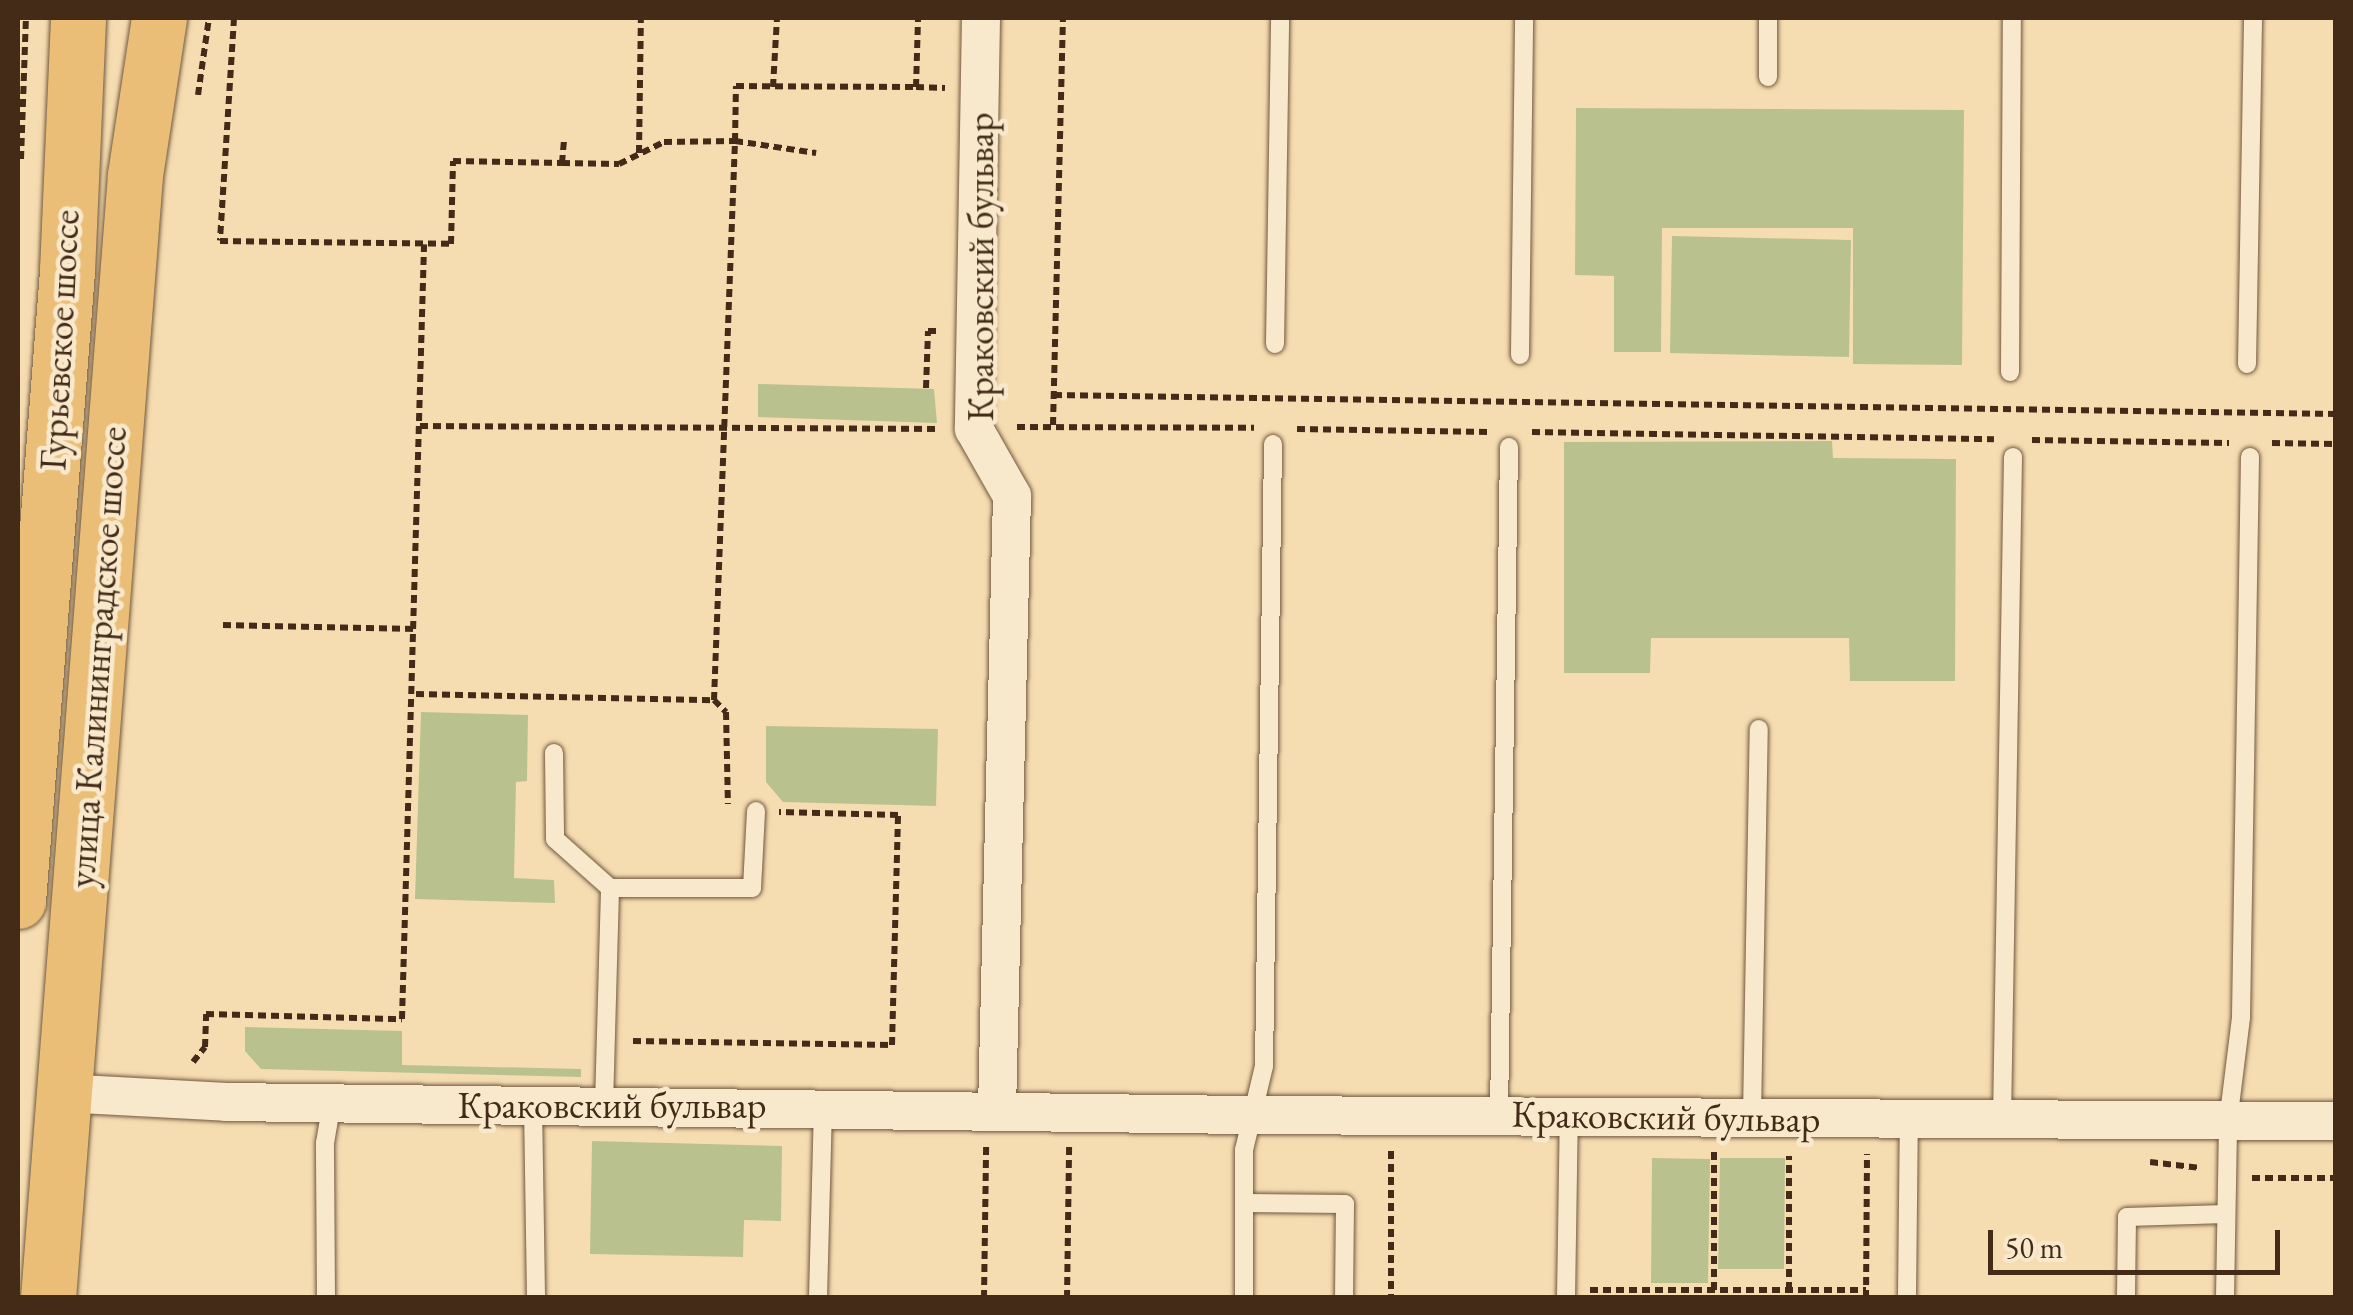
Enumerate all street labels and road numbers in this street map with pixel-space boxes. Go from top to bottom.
street label: Краковский бульвар [957,112,1003,422]
street label: Гурьевское шоссе [29,208,89,472]
street label: улица Калининградское шоссе [58,425,136,889]
street label: Краковский бульвар [457,1082,767,1128]
street label: Краковский бульвар [1511,1091,1821,1141]

